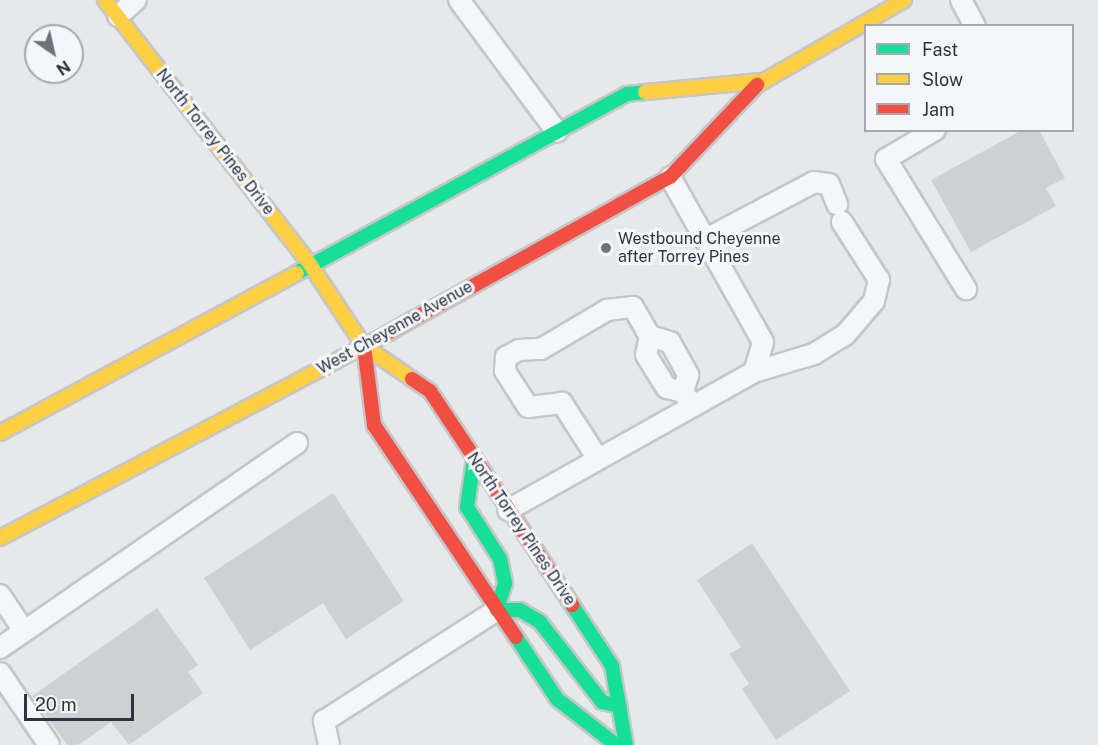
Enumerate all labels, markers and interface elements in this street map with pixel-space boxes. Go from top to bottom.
north arrow [24,24,84,84]
legend [864,24,1074,132]
text: Fast [922,39,958,60]
text: N [53,56,74,79]
street label: North Torrey Pines Drive [152,65,278,219]
text: Slow [922,69,963,90]
text: Jam [922,99,955,120]
place label: Westbound Cheyenne after Torrey Pines [618,229,780,267]
marker: Westbound Cheyenne after Torrey Pines [599,241,613,255]
street label: West Cheyenne Avenue [314,277,476,379]
street label: North Torrey Pines Drive [463,449,579,609]
scale bar [27,682,136,720]
text: 20 m [35,694,77,715]

